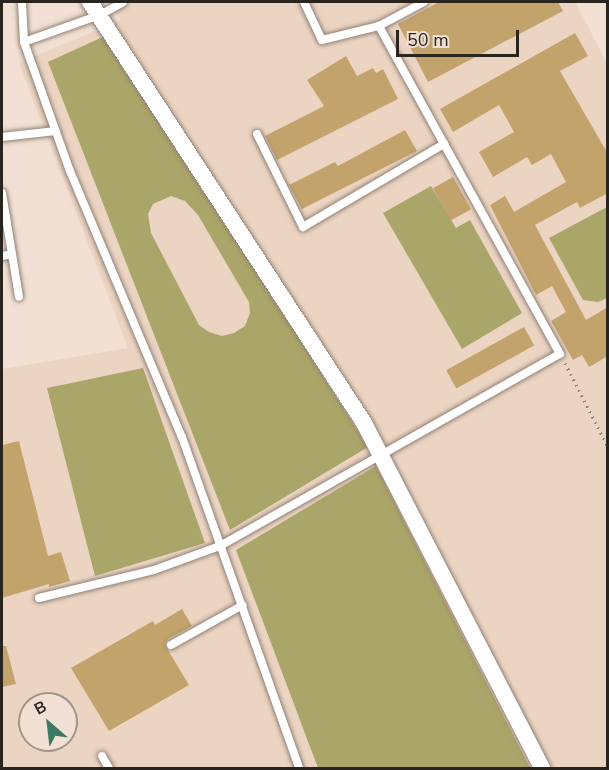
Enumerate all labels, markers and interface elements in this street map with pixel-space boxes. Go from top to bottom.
scale bar [399,18,522,56]
text: 50 m [407,28,449,52]
north arrow [18,692,78,752]
text: B [30,696,51,720]

